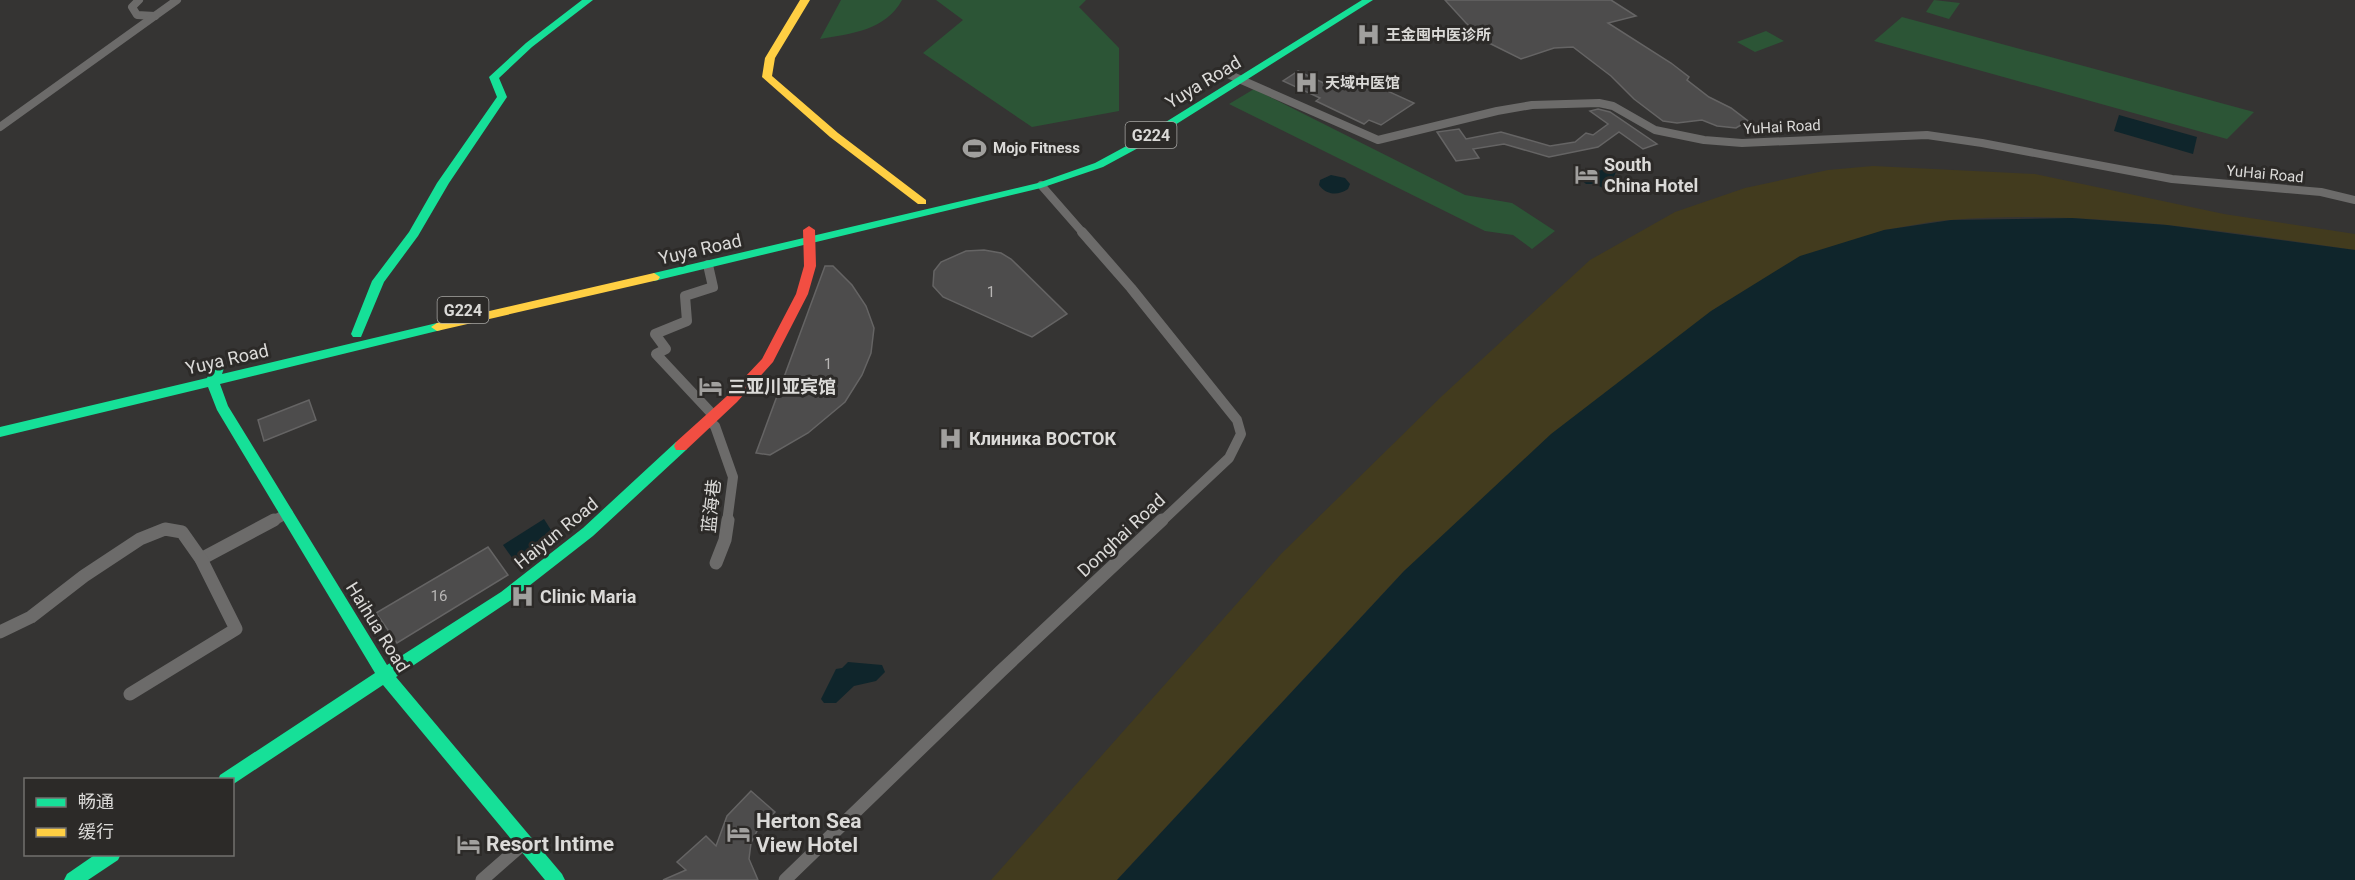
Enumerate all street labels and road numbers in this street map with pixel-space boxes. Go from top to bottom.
street label: Yuya Road [1161,51,1245,113]
street label: YuHai Road [1743,116,1821,138]
road number: G224 [1126,122,1176,148]
street label: YuHai Road [2226,162,2304,186]
street label: Yuya Road [657,229,743,269]
road number: G224 [438,297,488,323]
street label: Yuya Road [184,339,270,379]
street label: 蓝海巷 [698,478,724,534]
street label: Donghai Road [1073,489,1169,581]
street label: Haiyun Road [510,493,602,573]
street label: Haihua Road [342,578,414,676]

